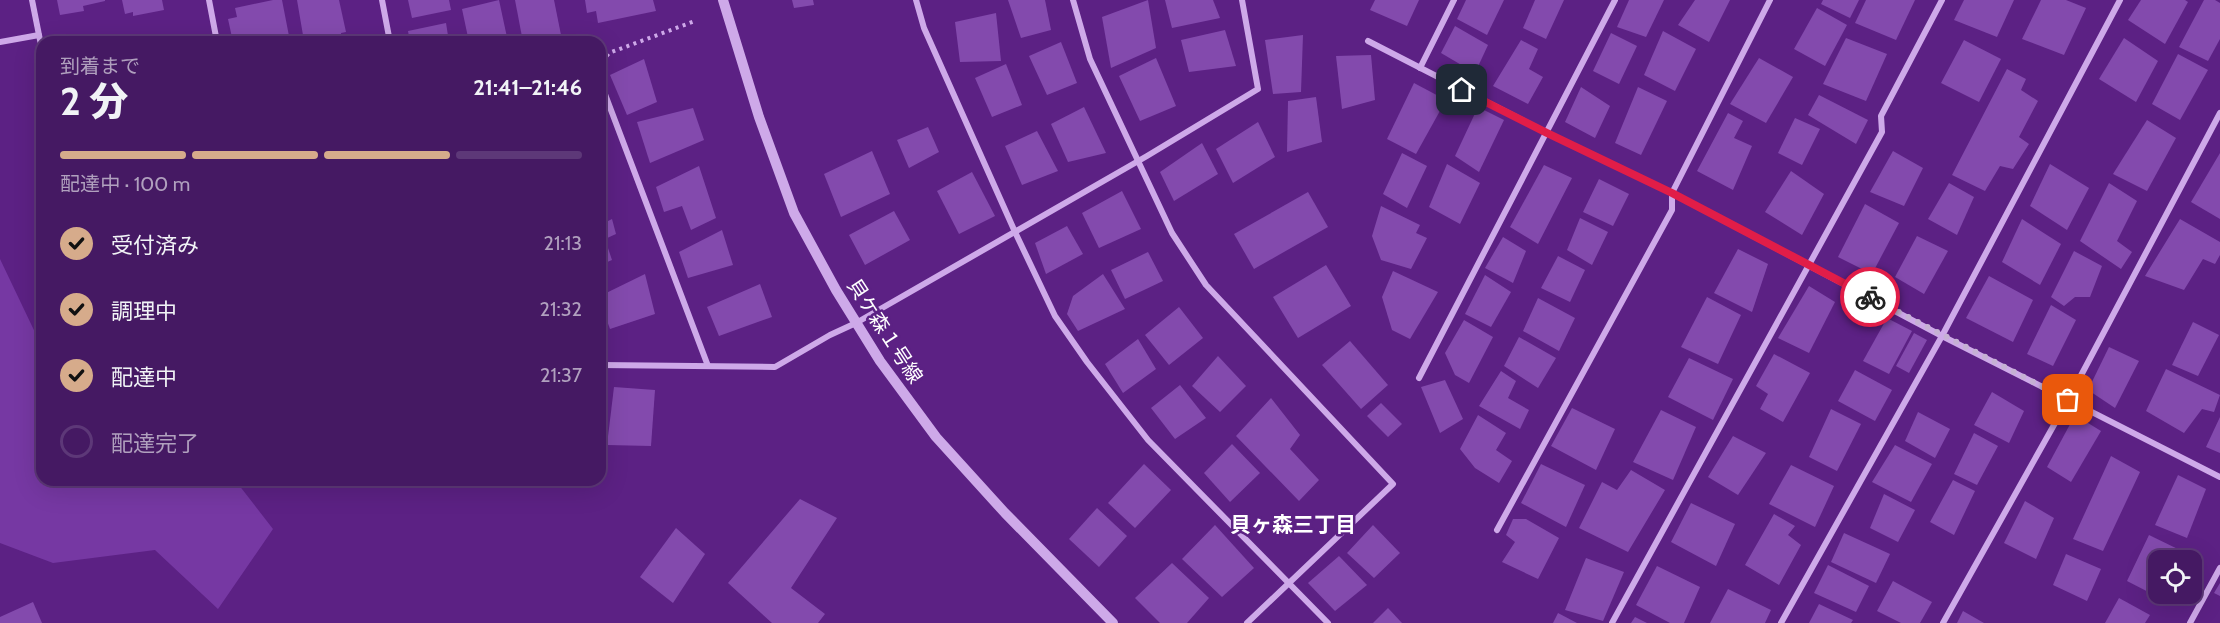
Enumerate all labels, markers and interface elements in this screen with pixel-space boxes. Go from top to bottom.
text: 到着まで [60,54,140,78]
pin [1436,64,1487,115]
icon: home [1445,73,1478,106]
text: 21:41–21:46 [473,74,582,101]
text: 2 分 [60,77,128,125]
text: 配達中 · 100 m [60,172,190,196]
icon: check [60,227,93,260]
text: 21:13 [544,231,582,255]
text: 受付済み [111,232,199,259]
courier [1840,267,1900,327]
street label: 貝ケ森１号線 [842,274,928,388]
icon: bike [1854,281,1887,314]
icon: check [60,293,93,326]
text: 21:32 [540,297,582,321]
text: 調理中 [111,298,177,325]
icon: check [60,359,93,392]
text: 21:37 [540,363,582,387]
text: 配達中 [111,364,177,391]
pin [2042,374,2093,425]
icon: bag [2051,383,2084,416]
text: 配達完了 [111,430,199,457]
district label: 貝ヶ森三丁目 [1230,512,1356,537]
map controls [2148,550,2202,604]
button: locate [2148,550,2202,604]

